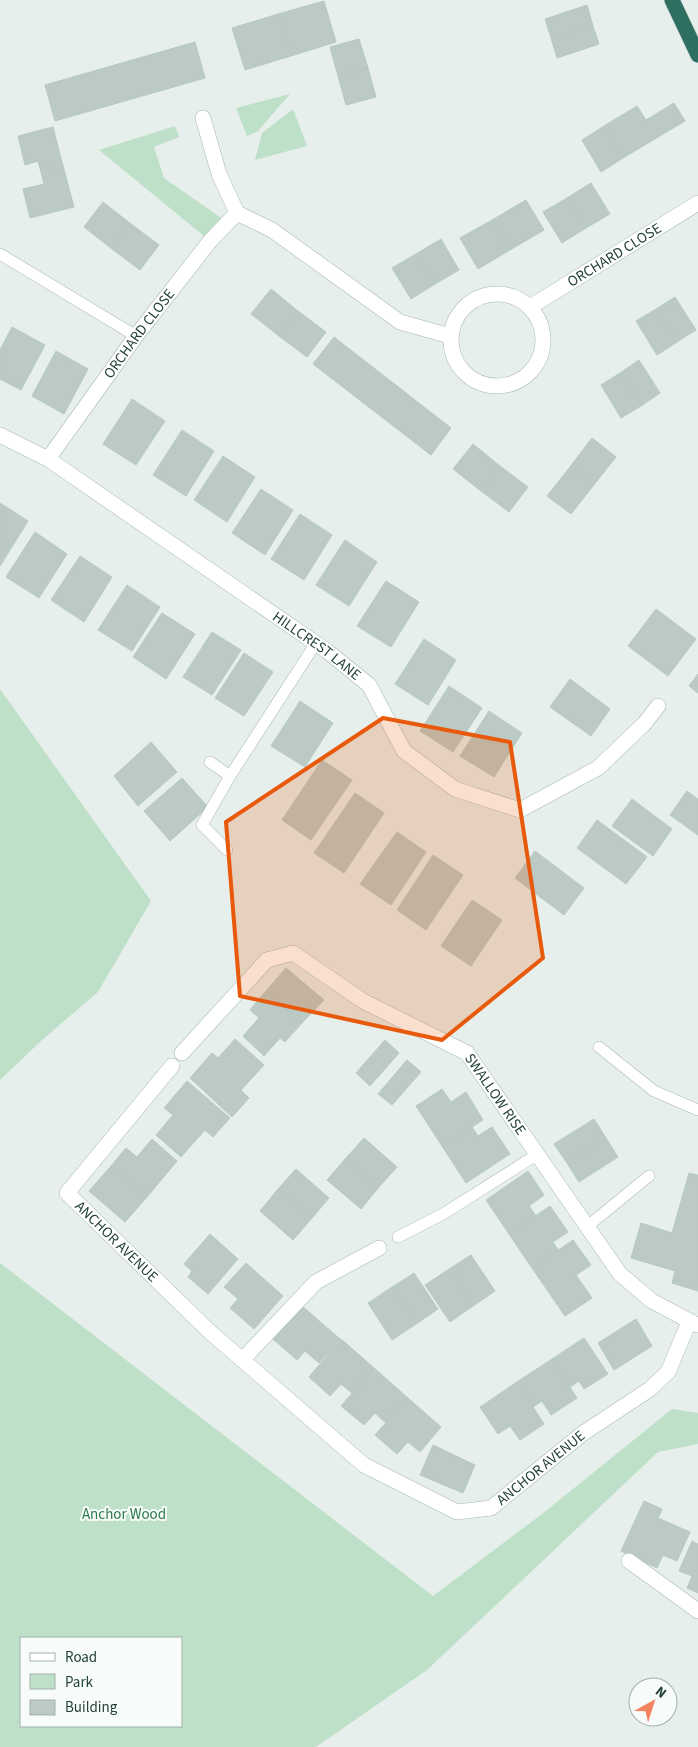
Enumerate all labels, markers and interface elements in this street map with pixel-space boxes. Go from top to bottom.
street label: ORCHARD CLOSE [563,218,665,292]
street label: ORCHARD CLOSE [98,284,180,383]
street label: HILLCREST LANE [269,606,366,685]
street label: SWALLOW RISE [460,1049,531,1139]
street label: ANCHOR AVENUE [70,1196,163,1287]
street label: ANCHOR AVENUE [492,1425,589,1510]
park label: Anchor Wood [82,1504,166,1525]
legend [20,1637,182,1727]
text: Road [65,1647,97,1668]
text: Park [65,1672,94,1693]
north arrow [628,1677,678,1727]
text: N [651,1682,670,1703]
text: Building [65,1697,118,1718]

